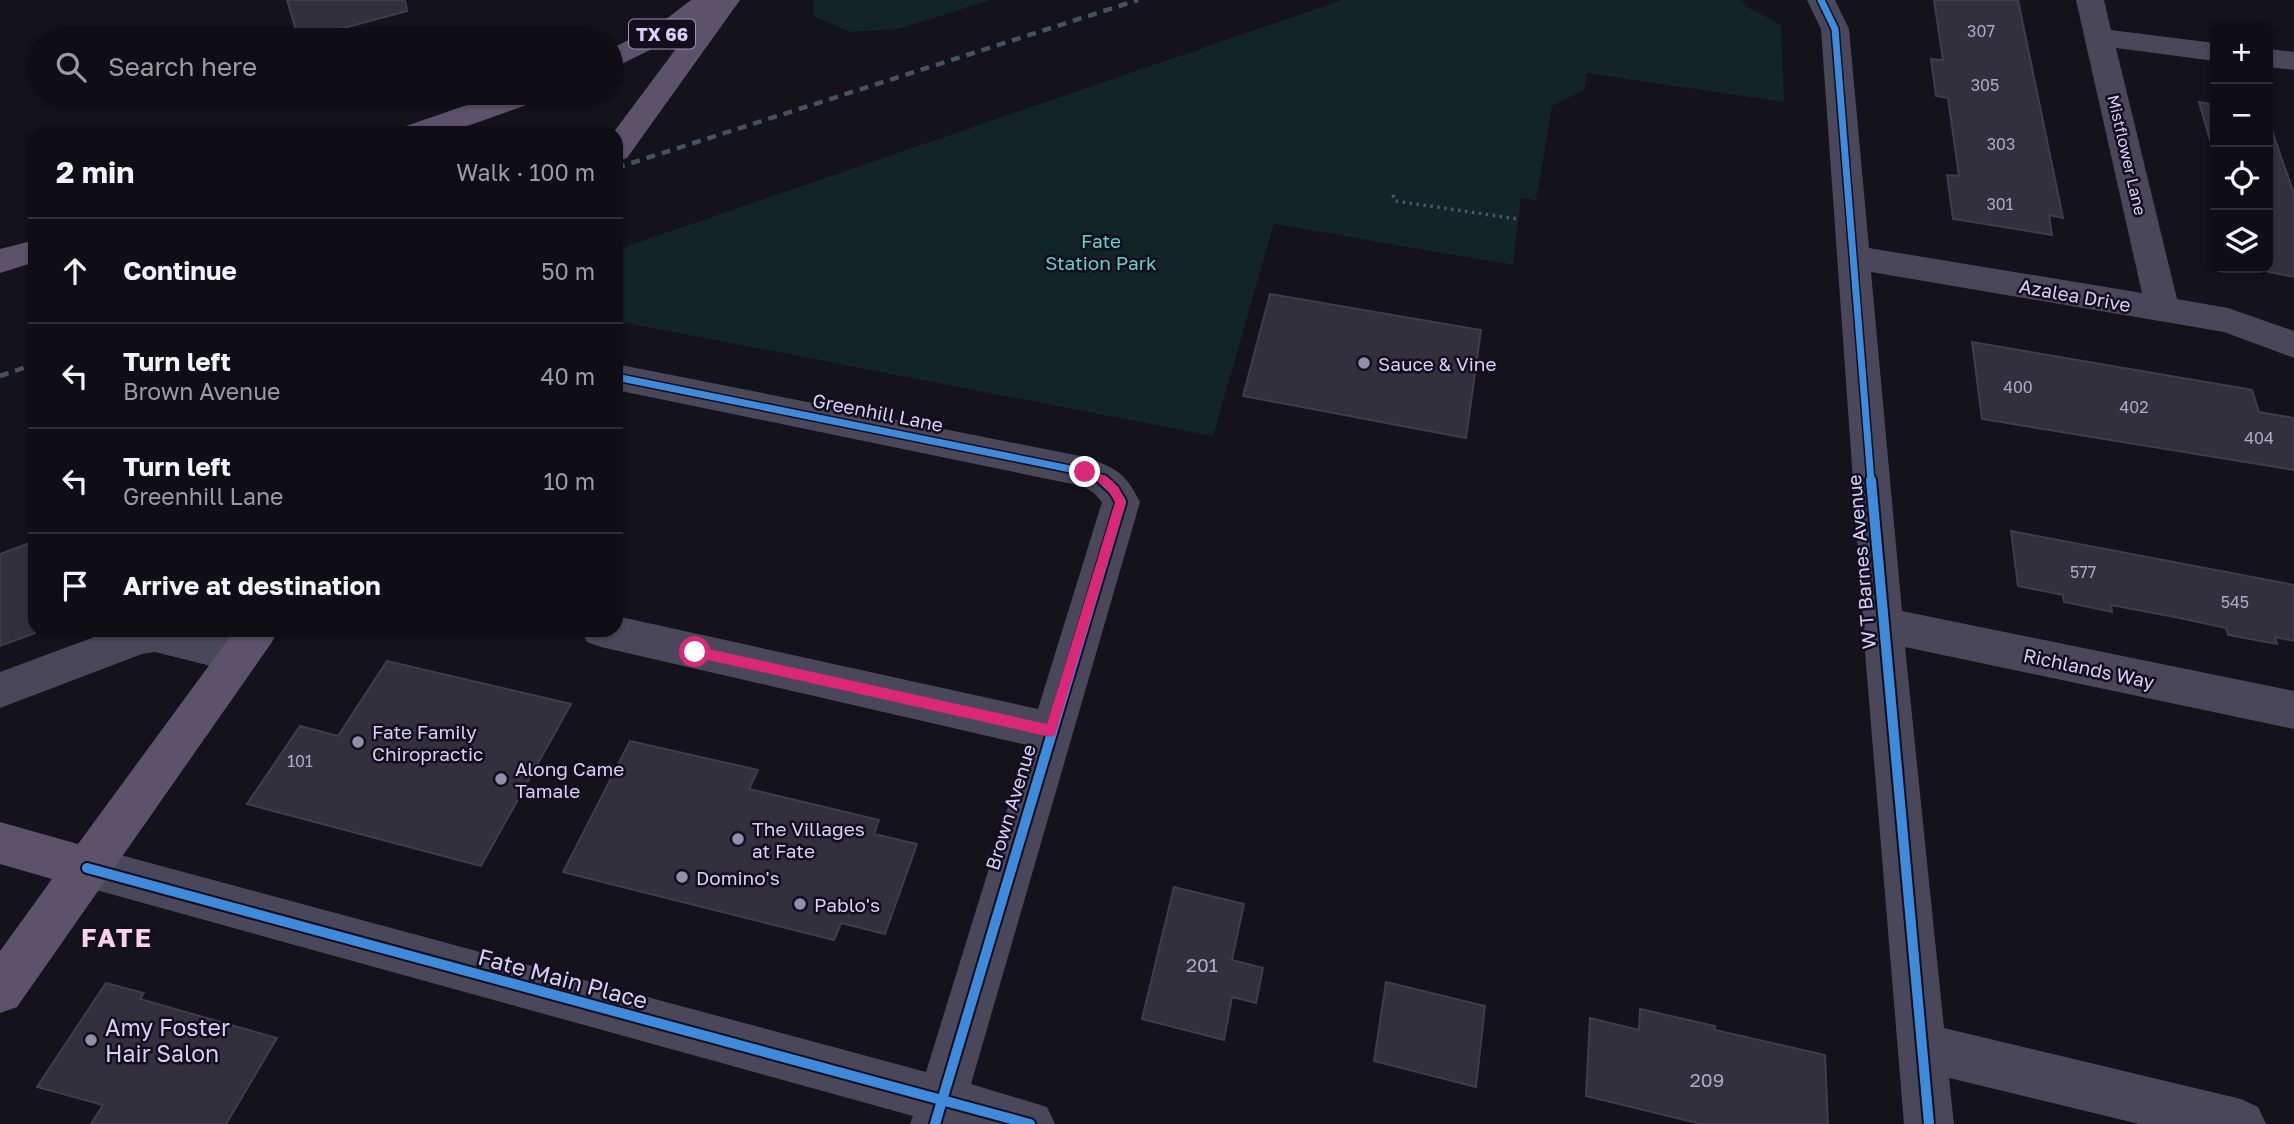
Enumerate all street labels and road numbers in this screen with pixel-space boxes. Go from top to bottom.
road number: TX 66 [629,19,695,48]
street label: Mistflower Lane [2103,93,2151,217]
street label: Azalea Drive [2017,274,2133,316]
street label: Greenhill Lane [811,388,945,436]
street label: W T Barnes Avenue [1842,474,1880,650]
street label: Richlands Way [2021,643,2157,693]
street label: Brown Avenue [980,741,1040,873]
street label: Fate Main Place [475,942,651,1014]

